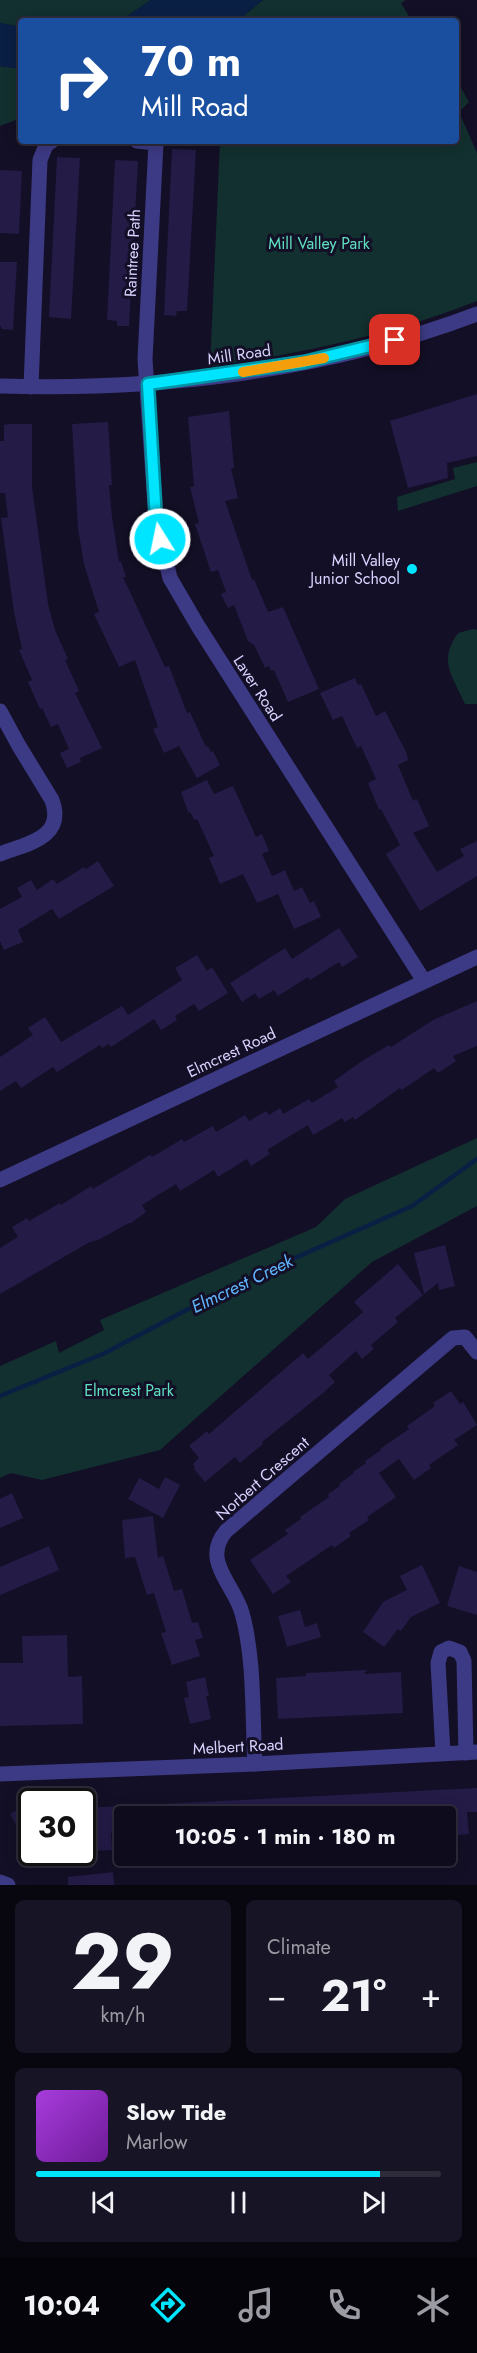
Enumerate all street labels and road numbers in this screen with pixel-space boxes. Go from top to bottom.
street label: Raintree Path [119,209,146,297]
street label: Mill Road [206,339,272,370]
street label: Laver Road [228,651,288,726]
street label: Elmcrest Road [183,1022,279,1083]
street label: Norbert Crescent [211,1431,314,1525]
street label: Melbert Road [192,1733,284,1760]

